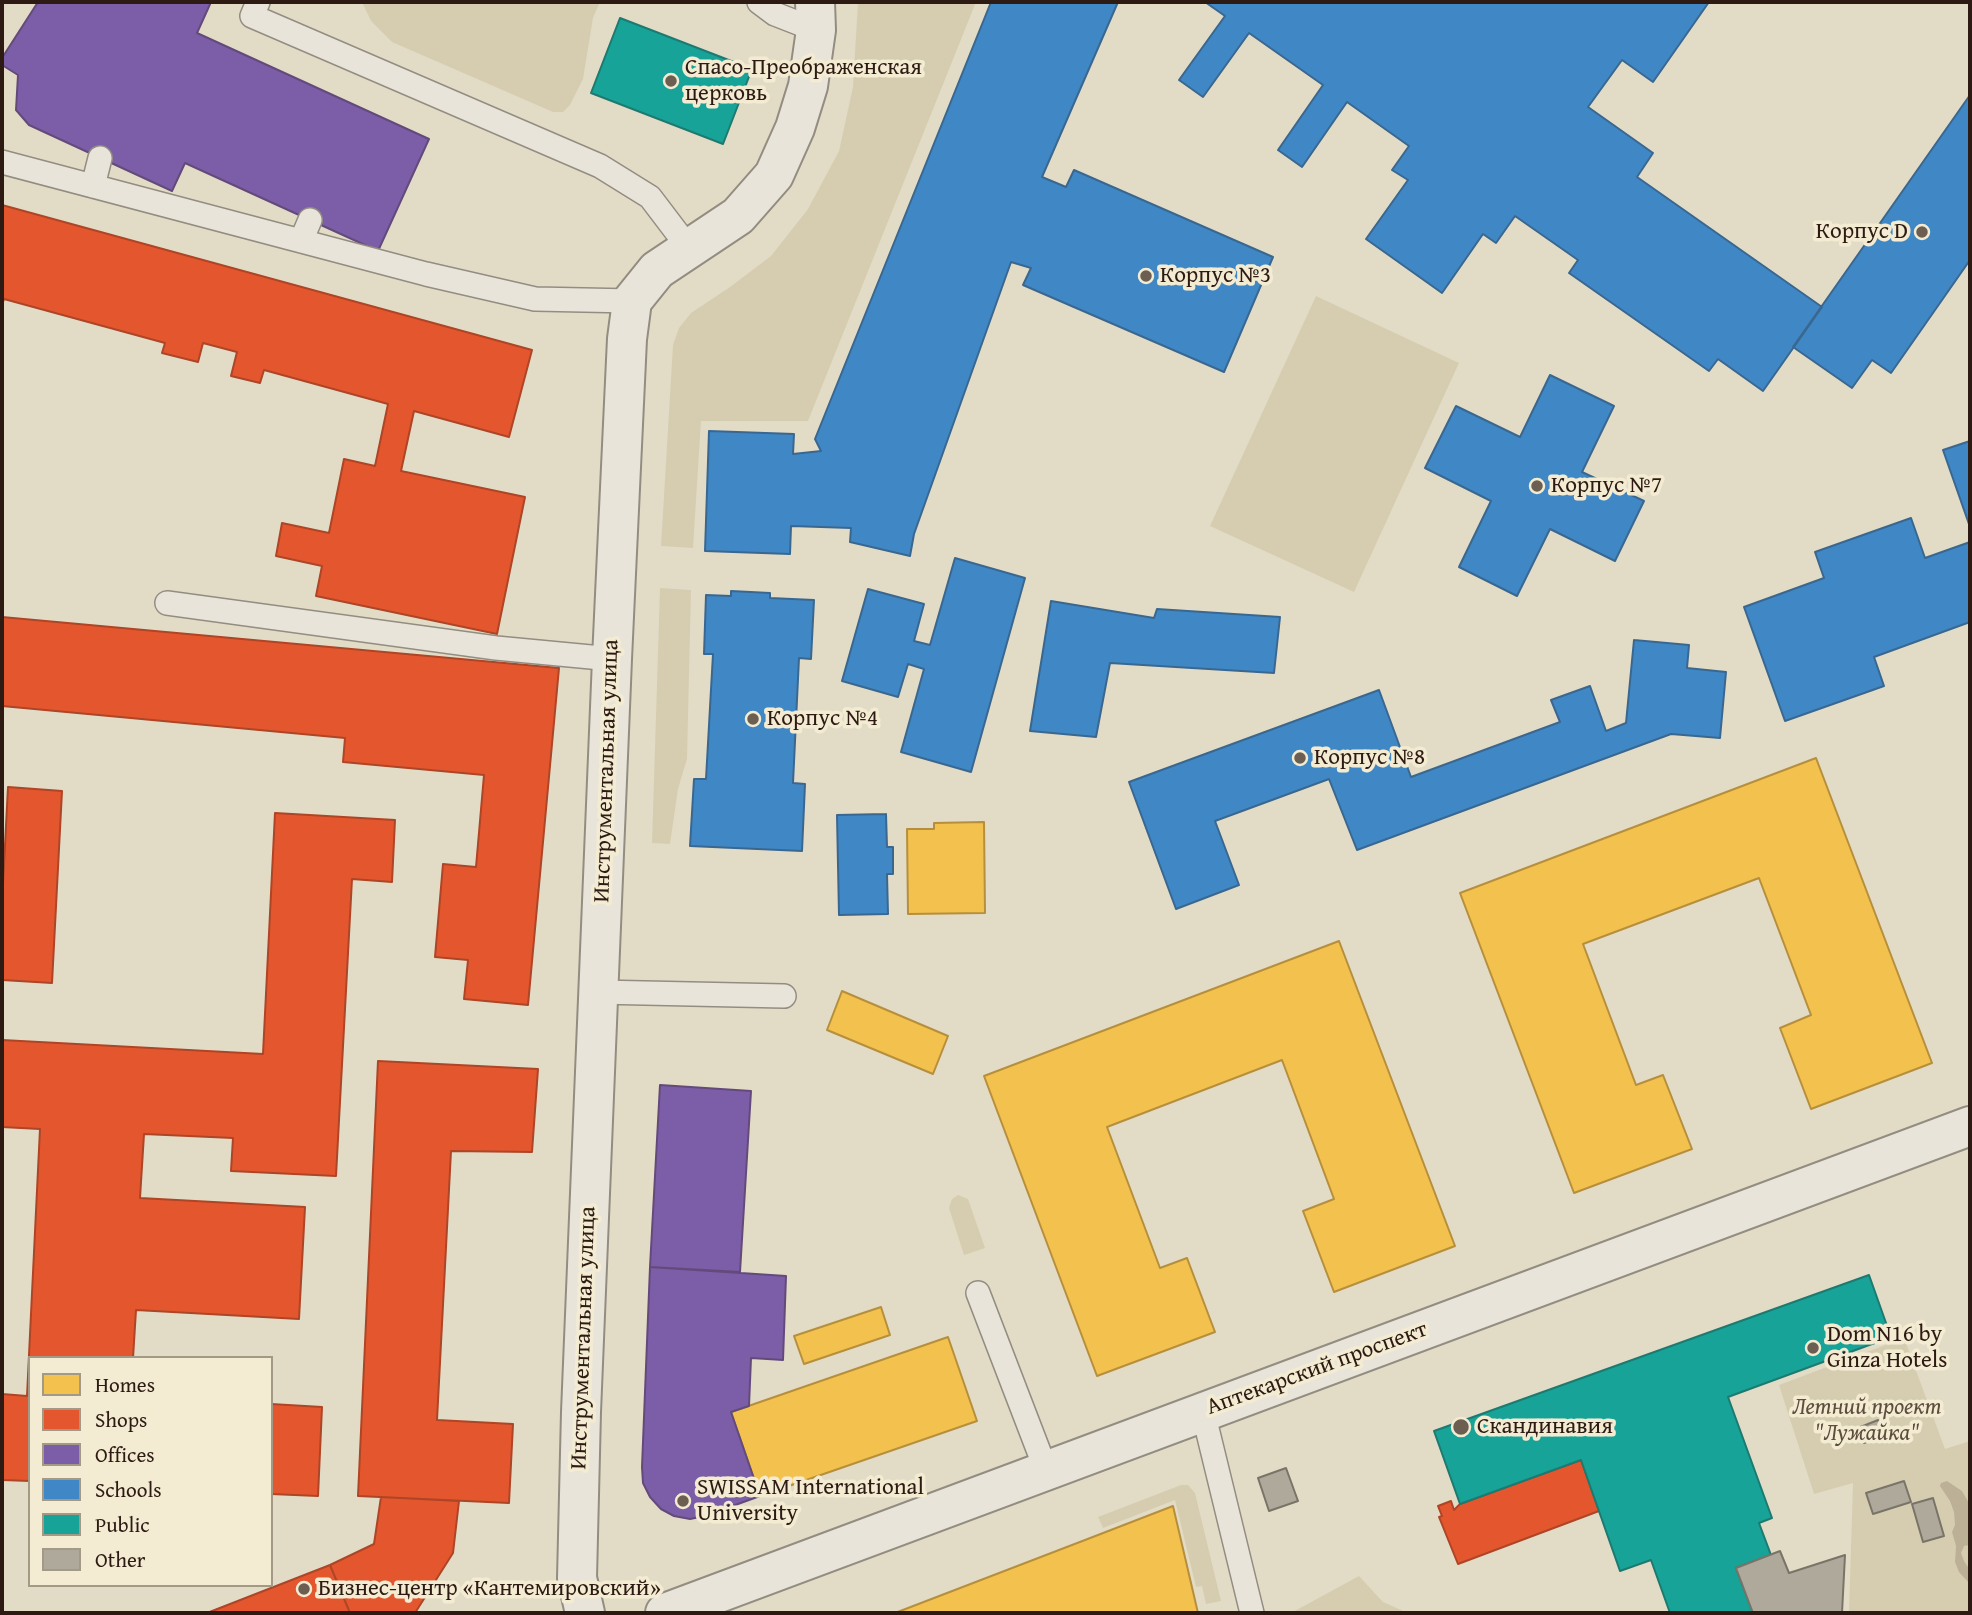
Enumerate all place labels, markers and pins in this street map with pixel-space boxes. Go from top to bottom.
place label: Спасо-Преображенская церковь [685,54,922,108]
marker: Спасо-Преображенская церковь [663,73,679,89]
place label: Корпус D [1816,218,1908,246]
marker: Корпус D [1914,224,1930,240]
place label: Корпус №3 [1160,262,1271,290]
marker: Корпус №3 [1138,268,1154,284]
place label: Корпус №7 [1551,472,1662,500]
marker: Корпус №7 [1529,478,1545,494]
place label: Корпус №4 [767,705,878,733]
marker: Корпус №4 [745,711,761,727]
place label: Корпус №8 [1314,744,1425,772]
marker: Корпус №8 [1292,750,1308,766]
place label: Dom N16 by Ginza Hotels [1827,1321,1947,1375]
marker: Dom N16 by Ginza Hotels [1805,1340,1821,1356]
place label: Скандинавия [1477,1413,1613,1441]
marker: Скандинавия [1451,1417,1471,1437]
place label: SWISSAM International University [697,1474,924,1528]
marker: SWISSAM International University [675,1493,691,1509]
place label: Бизнес-центр «Кантемировский» [318,1575,661,1603]
marker: Бизнес-центр «Кантемировский» [296,1581,312,1597]

